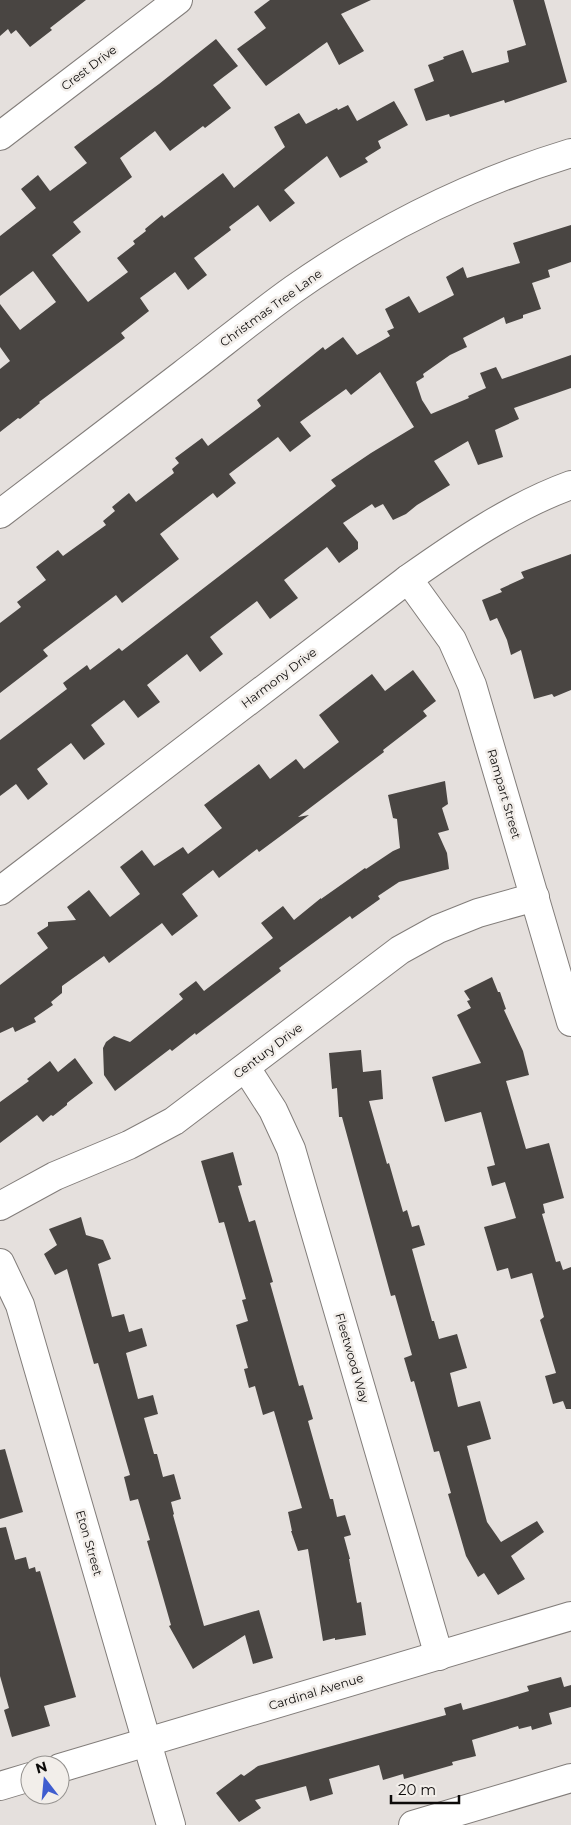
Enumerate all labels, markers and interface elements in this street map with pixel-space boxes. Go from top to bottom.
street label: Crest Drive [58,42,119,93]
street label: Christmas Tree Lane [217,265,325,350]
street label: Harmony Drive [238,644,319,711]
street label: Rampart Street [484,747,525,841]
street label: Century Drive [230,1020,305,1081]
street label: Fleetwood Way [332,1311,373,1405]
street label: Eton Street [73,1508,106,1578]
street label: Cardinal Avenue [267,1670,365,1713]
north arrow [20,1755,70,1805]
text: N [33,1757,49,1778]
scale bar [391,1772,458,1804]
text: 20 m [398,1780,436,1799]

